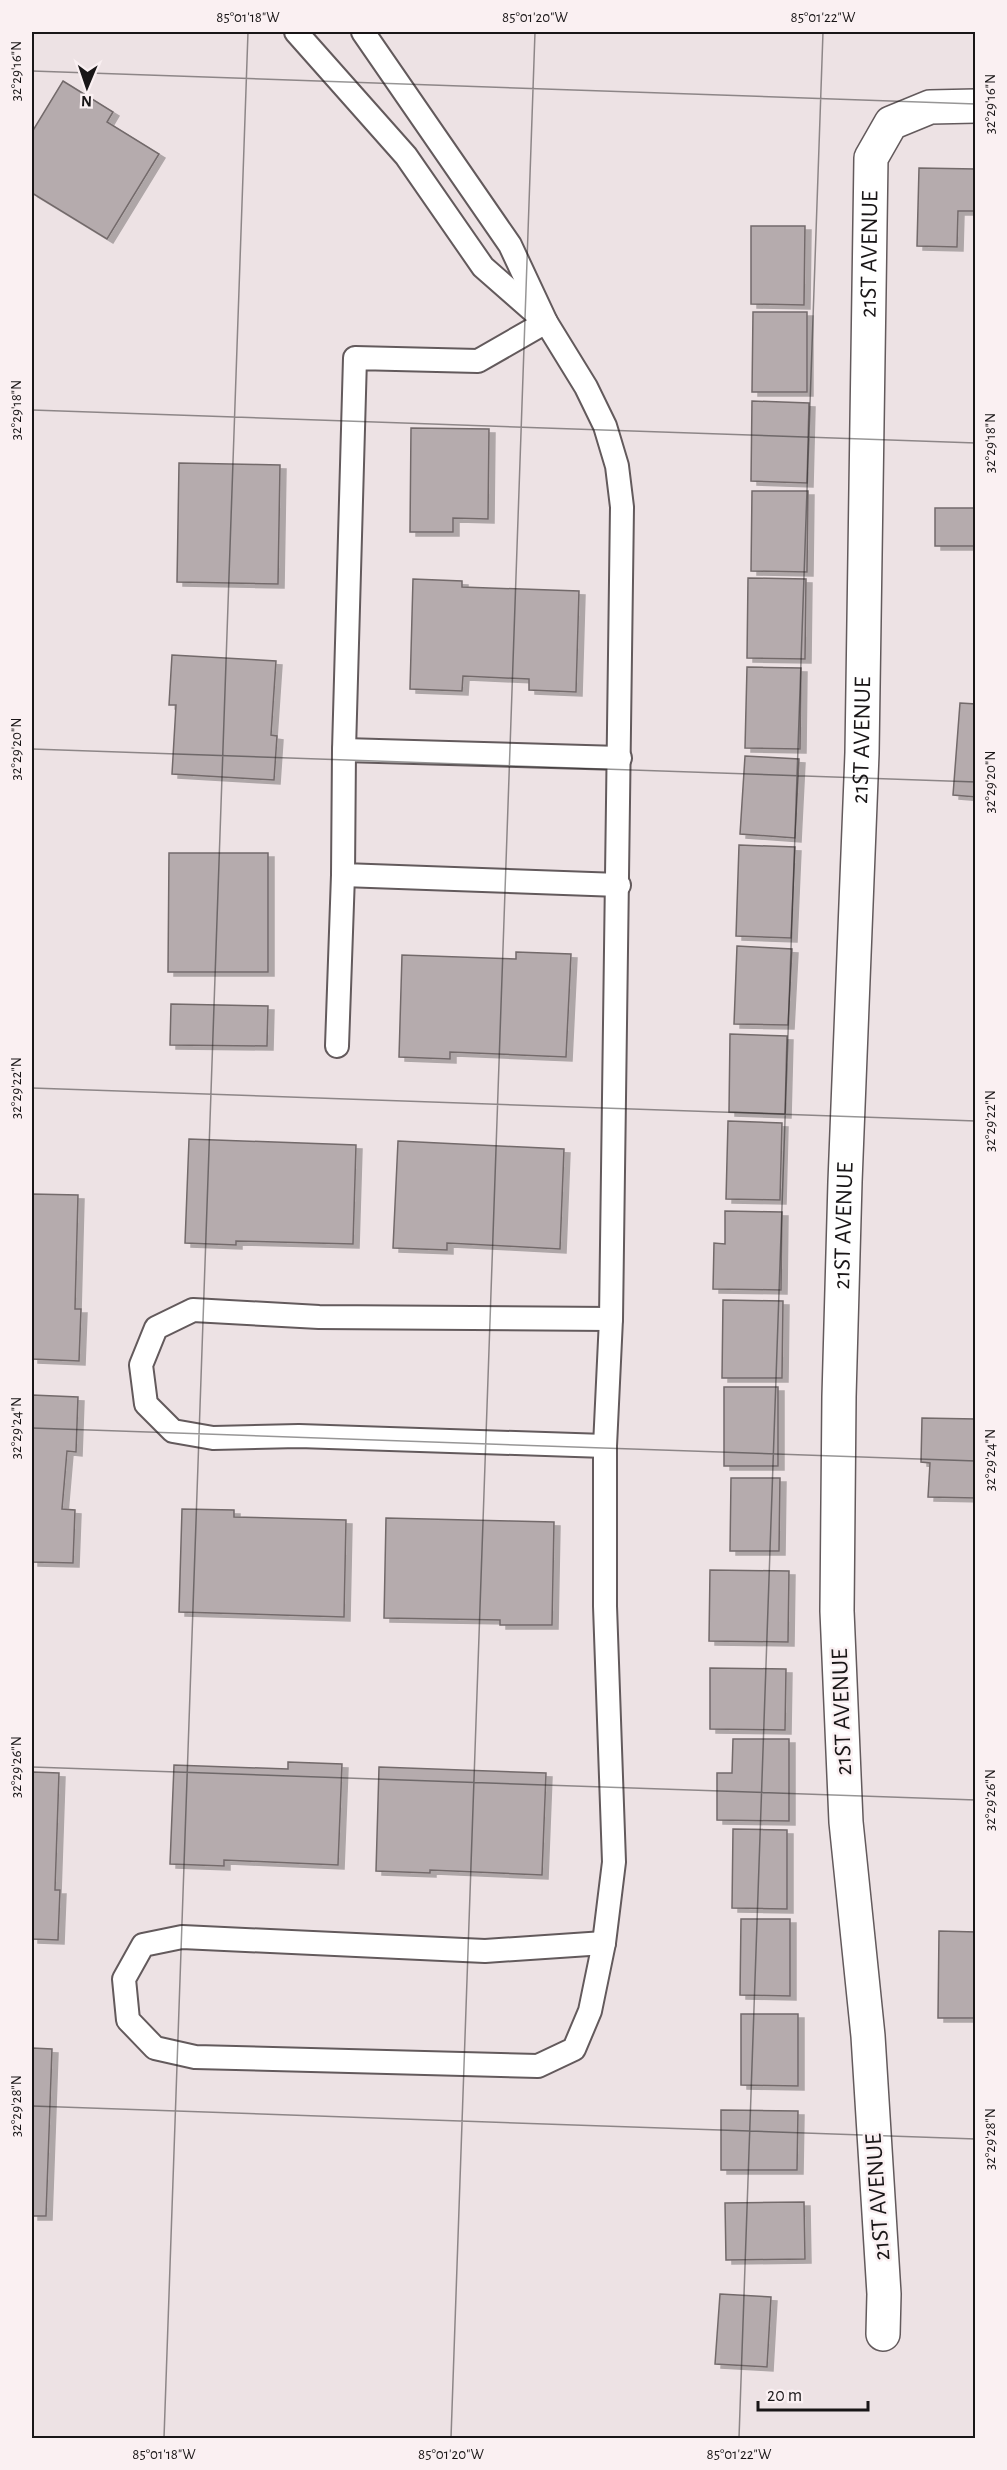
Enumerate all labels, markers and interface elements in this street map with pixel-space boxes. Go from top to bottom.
text: 85°01'18"W [216,10,280,25]
text: 85°01'20"W [502,10,569,25]
text: 85°01'22"W [791,10,856,25]
text: 32°29'16"N [9,41,24,101]
north arrow [57,57,117,117]
text: 32°29'16"N [983,74,998,134]
text: N [81,93,92,109]
street label: 21ST AVENUE [857,190,883,318]
text: 32°29'18"N [9,380,24,440]
text: 32°29'18"N [983,413,998,473]
street label: 21ST AVENUE [848,676,875,804]
text: 32°29'20"N [9,718,24,780]
text: 32°29'20"N [983,751,998,813]
text: 32°29'22"N [9,1057,24,1119]
text: 32°29'22"N [983,1090,998,1152]
street label: 21ST AVENUE [830,1161,858,1290]
text: 32°29'24"N [9,1397,24,1459]
text: 32°29'24"N [983,1429,998,1491]
street label: 21ST AVENUE [828,1648,856,1776]
text: 32°29'26"N [9,1736,24,1798]
text: 32°29'26"N [983,1769,998,1831]
text: 32°29'28"N [9,2075,24,2137]
text: 32°29'28"N [983,2108,998,2170]
street label: 21ST AVENUE [862,2132,894,2261]
scale bar [758,2374,868,2412]
text: 20 m [767,2387,802,2405]
text: 85°01'18"W [132,2447,196,2462]
text: 85°01'20"W [418,2447,485,2462]
text: 85°01'22"W [707,2447,772,2462]

